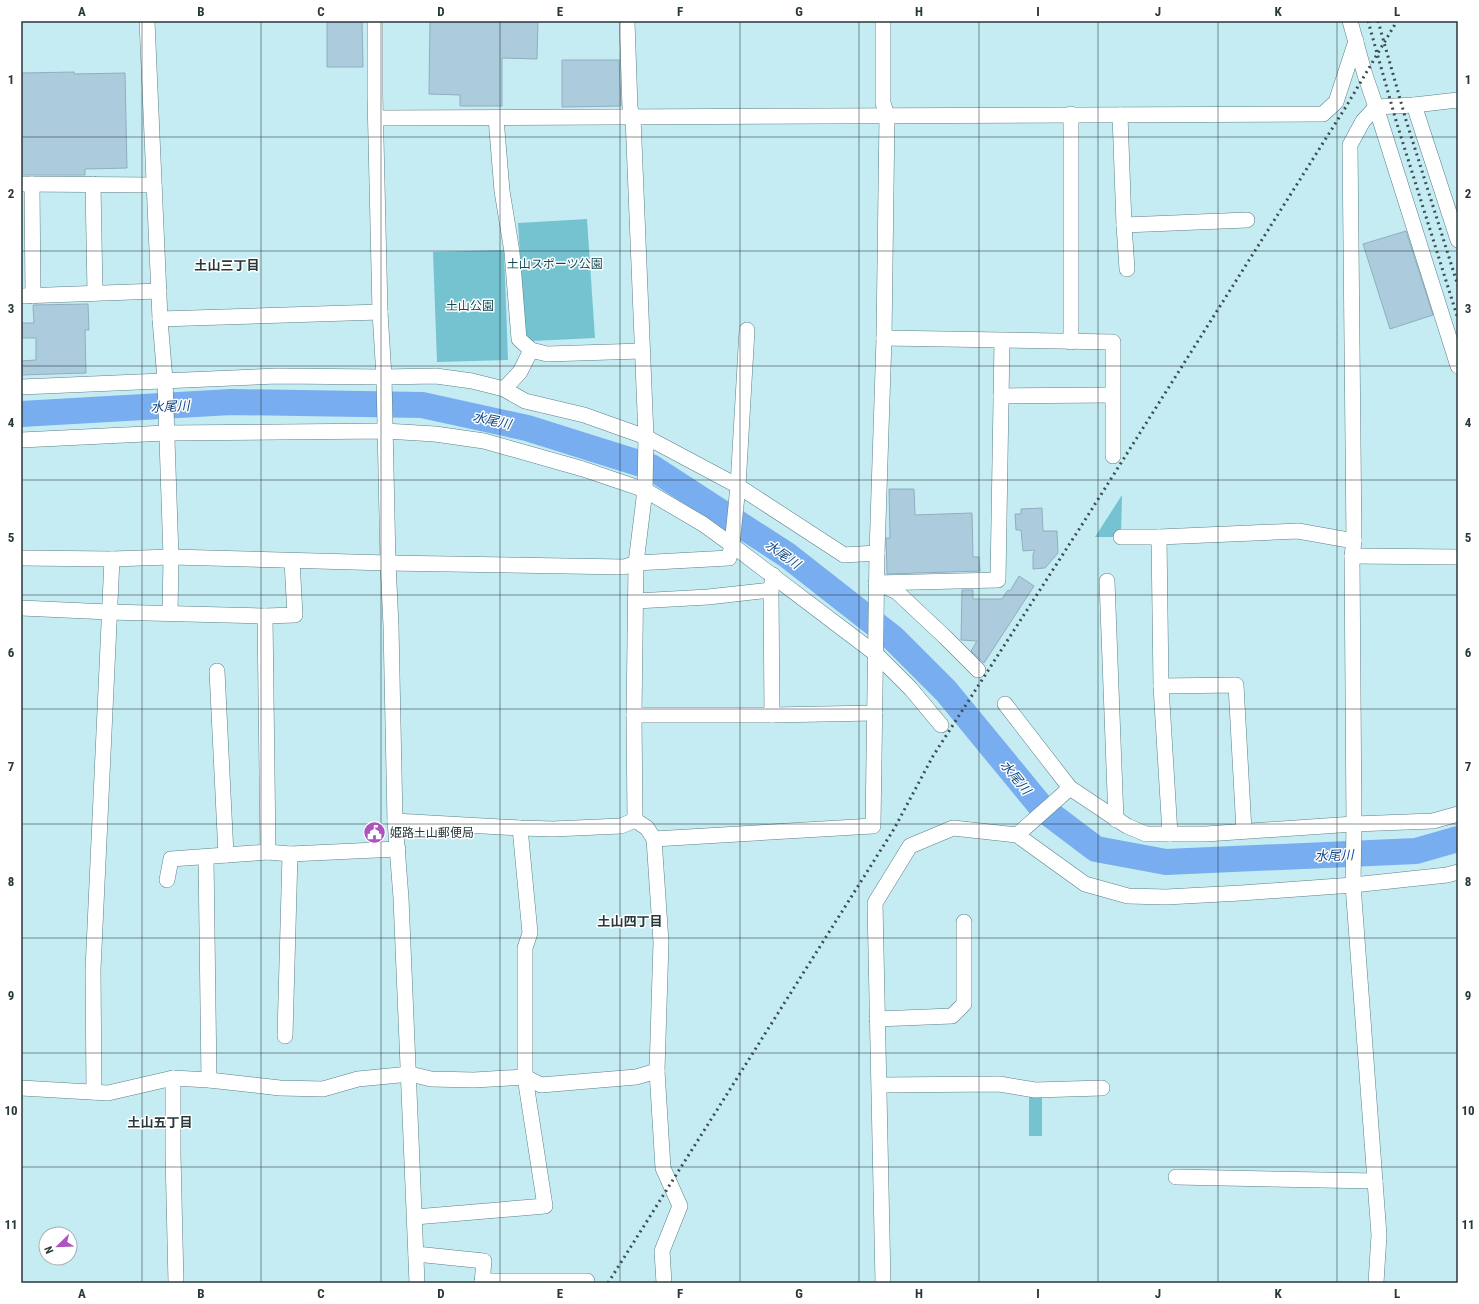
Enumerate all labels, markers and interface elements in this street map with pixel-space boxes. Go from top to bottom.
text: A [78,4,86,19]
text: B [197,4,205,19]
text: C [317,4,325,19]
text: D [437,4,445,19]
text: E [557,4,564,19]
text: F [677,4,683,19]
text: G [795,4,803,19]
text: H [915,4,923,19]
text: I [1036,4,1040,19]
text: J [1155,4,1161,19]
text: K [1274,4,1282,19]
text: L [1394,4,1400,19]
text: 1 [8,72,14,87]
text: 1 [1465,72,1471,87]
text: 2 [8,186,15,201]
text: 2 [1465,186,1472,201]
park label: 土山スポーツ公園 [507,257,603,271]
district label: 土山三丁目 [194,258,260,273]
park label: 土山公園 [446,299,494,313]
text: 3 [8,301,14,316]
text: 3 [1465,301,1471,316]
water label: 水尾川 [150,398,192,415]
water label: 水尾川 [471,409,514,432]
text: 4 [8,415,15,430]
text: 4 [1465,415,1472,430]
text: 5 [8,530,15,545]
text: 5 [1465,530,1472,545]
water label: 水尾川 [762,537,805,573]
text: 6 [8,645,15,660]
text: 6 [1465,645,1472,660]
water label: 水尾川 [998,757,1035,799]
text: 7 [8,759,15,774]
text: 7 [1465,759,1472,774]
public building icon: 姫路土山郵便局 [362,820,388,846]
place label: 姫路土山郵便局 [390,826,474,840]
water label: 水尾川 [1314,847,1356,864]
text: 8 [8,874,14,889]
text: 8 [1465,874,1471,889]
district label: 土山四丁目 [597,914,663,929]
text: 9 [8,988,14,1003]
text: 9 [1465,988,1471,1003]
text: 10 [4,1103,18,1118]
text: 10 [1461,1103,1475,1118]
district label: 土山五丁目 [127,1115,193,1130]
text: 11 [4,1217,18,1232]
text: 11 [1461,1217,1475,1232]
north arrow [38,1226,78,1266]
text: N [42,1244,57,1255]
text: A [78,1286,86,1301]
text: B [197,1286,205,1301]
text: C [317,1286,325,1301]
text: D [437,1286,445,1301]
text: E [557,1286,564,1301]
text: F [677,1286,683,1301]
text: G [795,1286,803,1301]
text: H [915,1286,923,1301]
text: I [1036,1286,1040,1301]
text: J [1155,1286,1161,1301]
text: K [1274,1286,1282,1301]
text: L [1394,1286,1400,1301]

